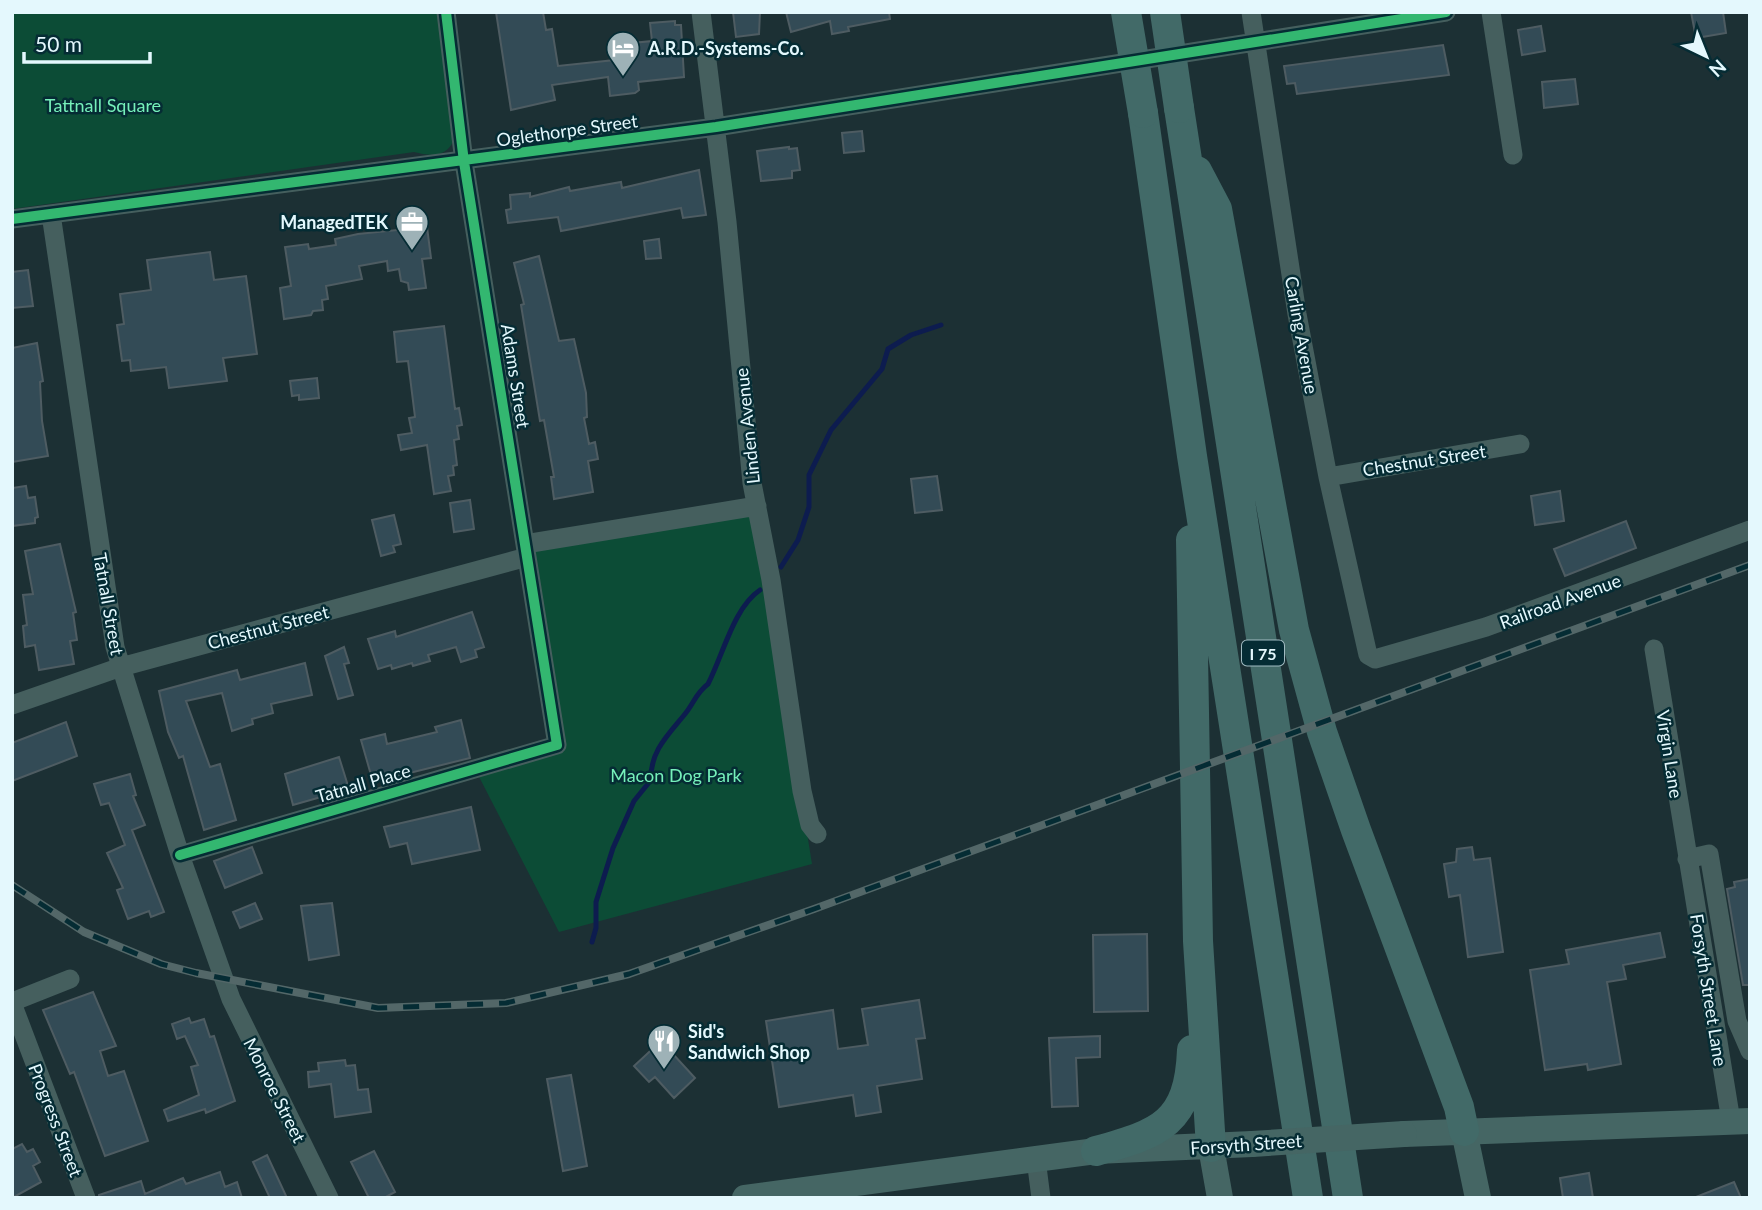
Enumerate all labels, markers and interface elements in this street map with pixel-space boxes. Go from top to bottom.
scale bar [24,21,150,65]
north arrow [1671,21,1741,91]
hotel icon: A.R.D.-Systems-Co. [604,29,642,78]
text: 50 m [35,31,82,56]
place label: A.R.D.-Systems-Co. [647,37,804,59]
text: N [1705,55,1731,82]
park label: Tattnall Square [45,94,161,116]
street label: Oglethorpe Street [495,109,639,151]
office icon: ManagedTEK [393,203,431,252]
place label: ManagedTEK [280,211,389,233]
street label: Carling Avenue [1281,274,1323,396]
street label: Adams Street [497,322,535,430]
street label: Linden Avenue [730,367,764,485]
street label: Chestnut Street [1361,439,1488,481]
street label: Tatnall Street [89,551,129,657]
street label: Railroad Avenue [1496,569,1624,633]
street label: Chestnut Street [205,600,331,654]
road number: I 75 [1242,640,1284,666]
street label: Virgin Lane [1652,708,1688,800]
street label: Tatnall Place [313,759,413,807]
park label: Macon Dog Park [610,764,743,786]
street label: Forsyth Street Lane [1686,912,1732,1068]
place label: Sid's Sandwich Shop [688,1020,810,1063]
restaurant icon: Sid's Sandwich Shop [645,1022,683,1071]
street label: Monroe Street [239,1034,311,1147]
street label: Progress Street [24,1060,88,1180]
street label: Forsyth Street [1190,1129,1303,1159]

